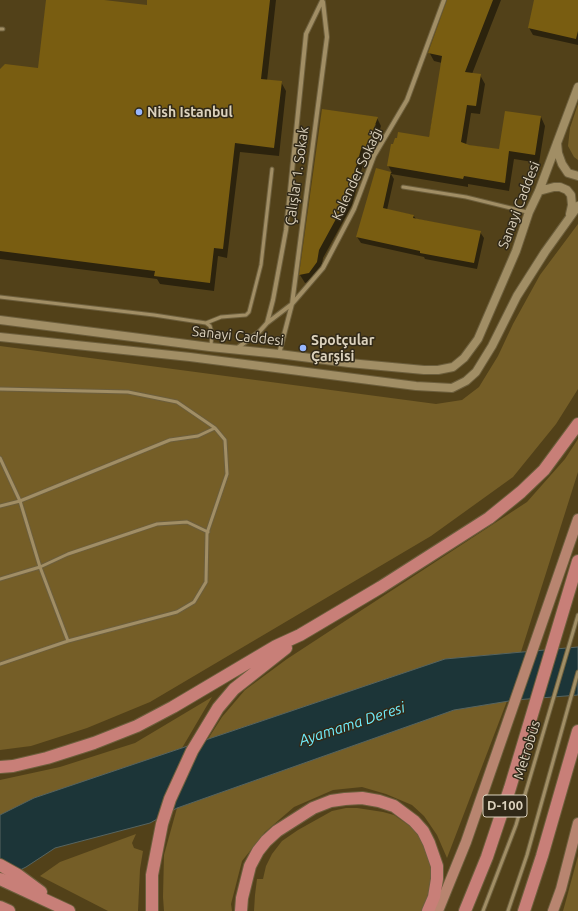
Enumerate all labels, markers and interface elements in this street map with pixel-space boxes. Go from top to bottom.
place label: Nish Istanbul [147,104,233,120]
marker: Nish Istanbul [134,107,144,117]
street label: Çalışlar 1. Sokak [282,125,312,227]
street label: Kalender Sokağı [328,125,386,223]
street label: Sanayi Caddesi [495,159,543,251]
street label: Sanayi Caddesi [191,323,285,349]
place label: Spotçular Çarşisi [311,332,374,364]
marker: Spotçular Çarşisi [298,343,308,353]
water label: Ayamama Deresi [297,698,407,750]
street label: Metrobüs [510,718,544,782]
road number: D-100 [483,795,527,817]

